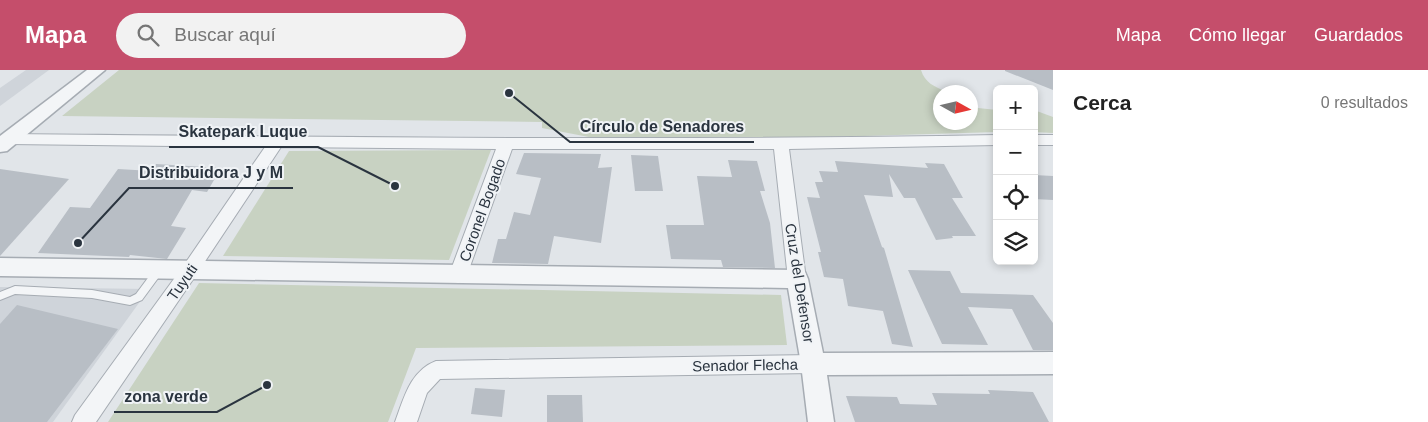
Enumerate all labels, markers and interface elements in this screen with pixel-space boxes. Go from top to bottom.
search box [116,13,466,58]
text: Mapa [25,21,86,48]
icon: search [134,21,162,49]
text: Buscar aquí [174,24,276,45]
text: Mapa [1116,25,1161,45]
text: Cómo llegar [1189,25,1286,45]
text: Guardados [1314,25,1403,45]
north arrow [933,85,978,130]
map controls [993,85,1038,265]
button: + [993,85,1038,130]
text: Cerca [1073,91,1131,114]
text: 0 resultados [1321,94,1408,111]
callout: Círculo de Senadores [570,111,754,142]
callout: Skatepark Luque [169,116,318,147]
text: Círculo de Senadores [580,118,744,135]
text: Skatepark Luque [179,123,308,140]
button: − [993,130,1038,175]
street label: Coronel Bogado [455,156,509,264]
callout: Distribuidora J y M [129,157,293,188]
text: Distribuidora J y M [139,164,283,181]
button: locate [993,175,1038,220]
button: layers [993,220,1038,265]
street label: Cruz del Defensor [782,222,818,344]
street label: Tuyuti [163,261,201,303]
street label: Senador Flecha [692,356,799,374]
callout: zona verde [114,381,217,412]
text: zona verde [124,388,208,405]

